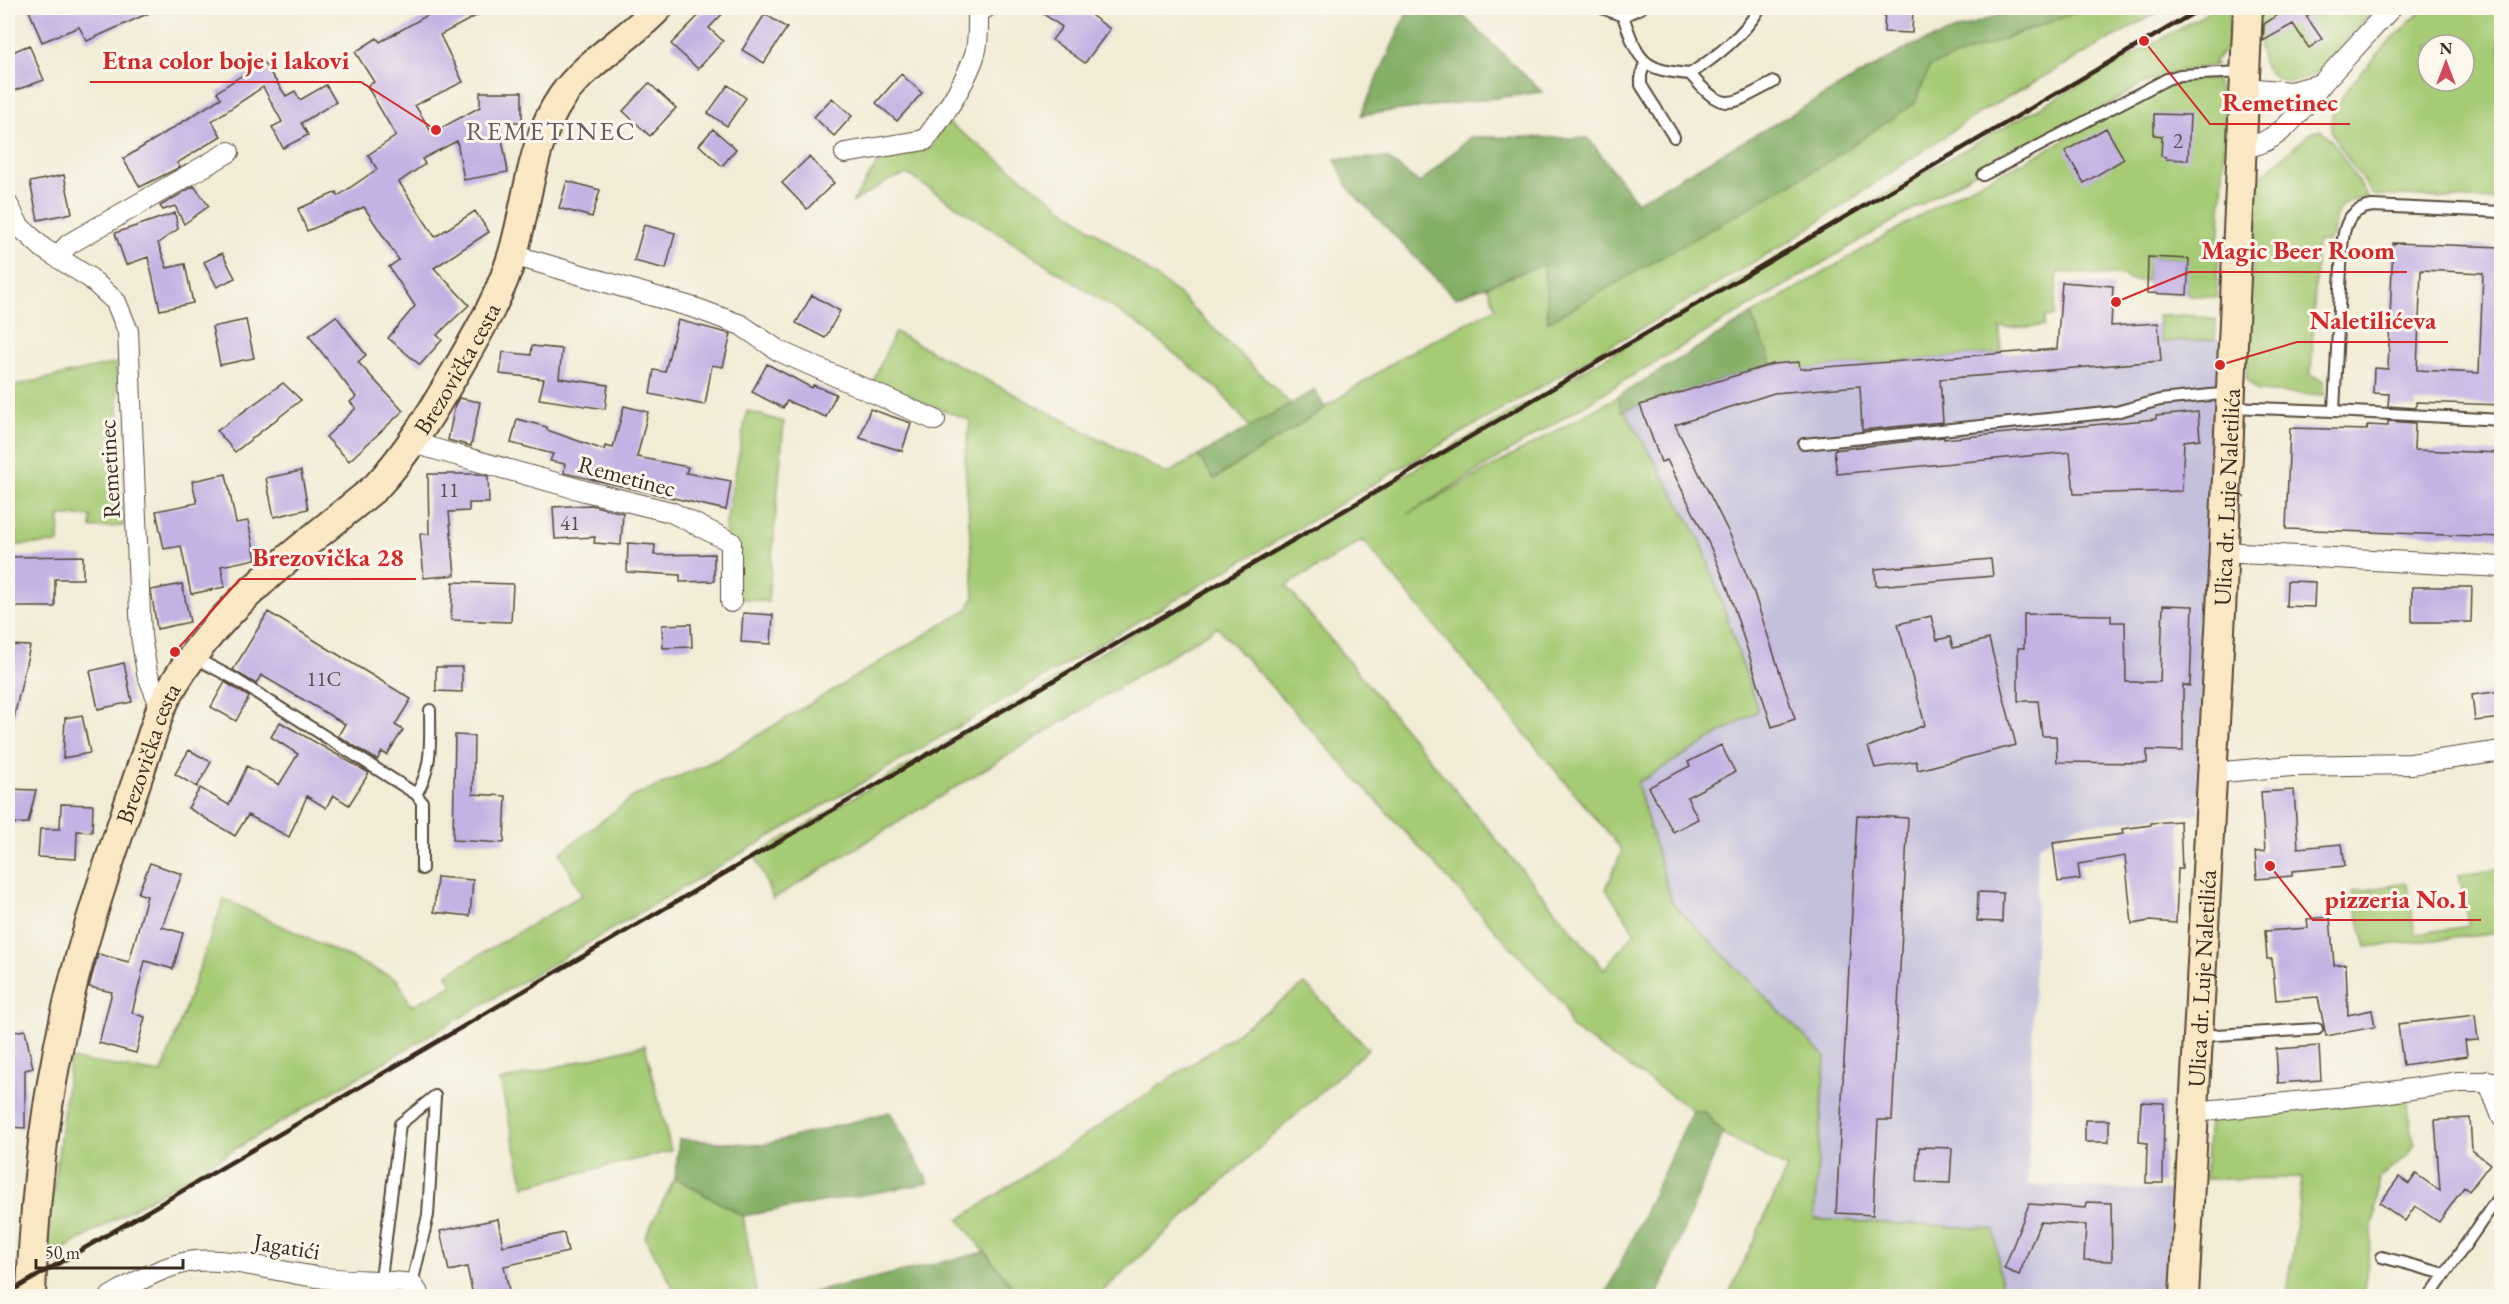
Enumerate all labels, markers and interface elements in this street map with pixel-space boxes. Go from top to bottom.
north arrow [2416,33,2476,93]
callout: Etna color boje i lakovi [90,38,361,82]
text: N [2440,38,2453,59]
text: Etna color boje i lakovi [102,43,350,77]
callout: Remetinec [2210,80,2350,124]
text: Remetinec [2222,85,2338,119]
district label: REMETINEC [466,113,636,148]
house number: 2 [2173,127,2183,154]
callout: Magic Beer Room [2189,228,2407,272]
text: Magic Beer Room [2201,233,2395,267]
street label: Brezovička cesta [406,297,507,440]
callout: Naletilićeva [2297,298,2448,342]
text: Naletilićeva [2310,303,2437,337]
street label: Ulica dr. Luje Naletilića [2206,387,2247,607]
street label: Remetinec [91,419,127,519]
street label: Remetinec [575,448,679,504]
house number: 11 [439,476,459,503]
house number: 41 [560,509,580,536]
callout: Brezovička 28 [240,535,416,579]
text: Brezovička 28 [252,540,404,574]
house number: 11C [306,665,342,692]
street label: Brezovička cesta [108,677,187,828]
street label: Ulica dr. Luje Naletilića [2180,868,2223,1088]
callout: pizzeria No.1 [2313,876,2481,920]
text: pizzeria No.1 [2325,882,2469,916]
street label: Jagatići [250,1225,323,1267]
scale bar [36,1232,183,1270]
text: 50 m [45,1241,80,1264]

